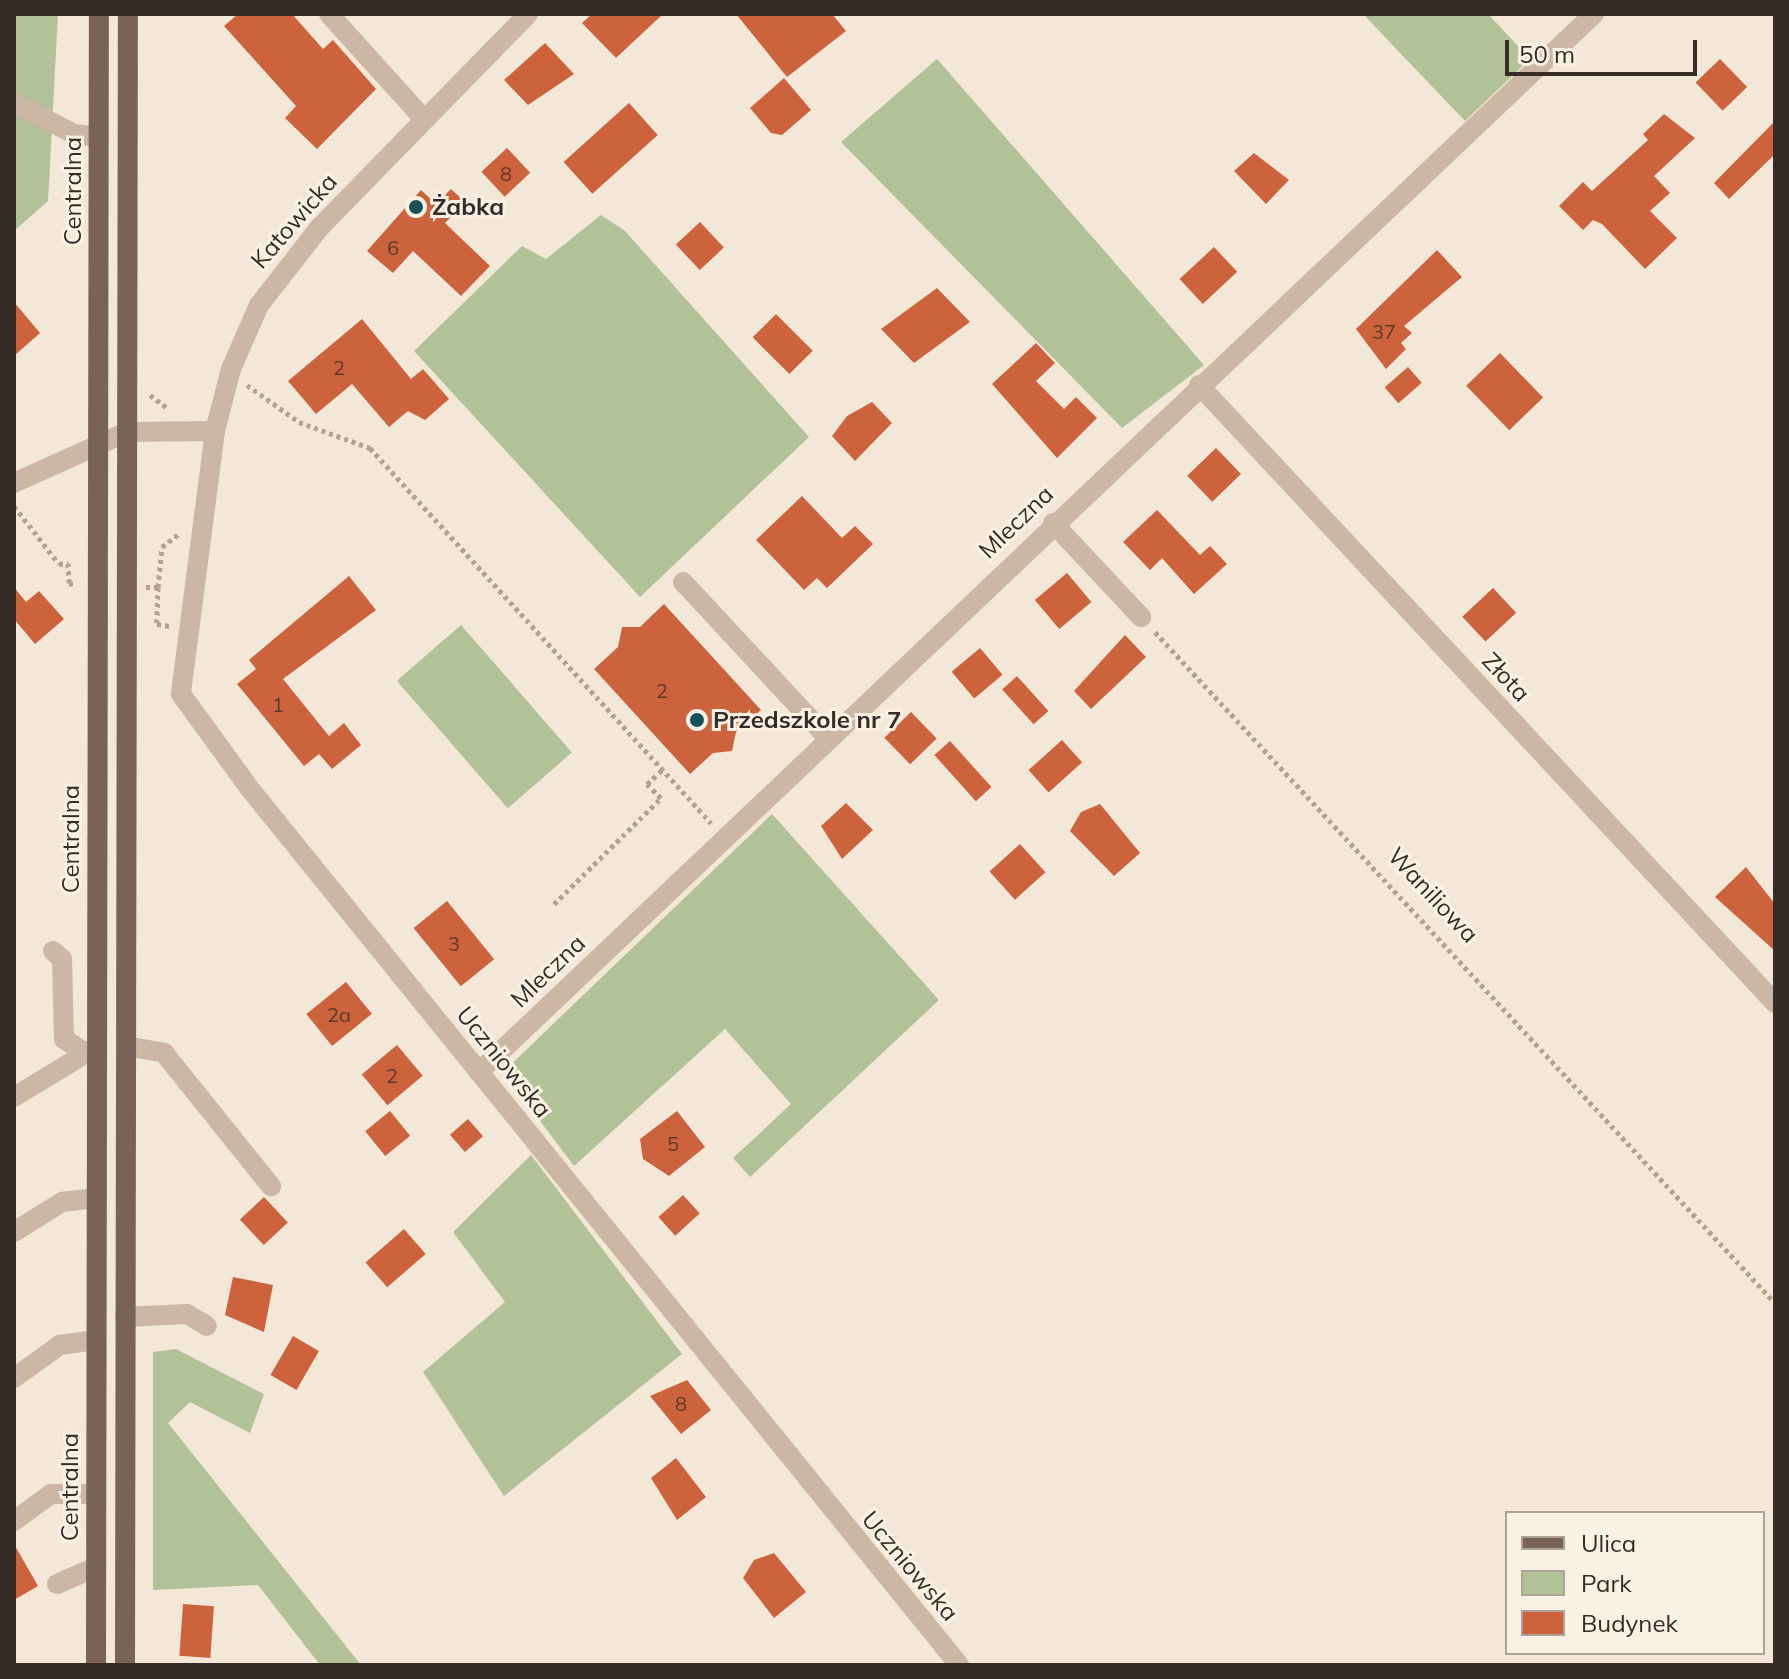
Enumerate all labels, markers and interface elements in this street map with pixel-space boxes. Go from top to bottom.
scale bar [1509,24,1701,74]
text: 50 m [1519,39,1575,69]
street label: Centralna [59,137,87,245]
house number: 8 [500,161,512,185]
street label: Katowicka [245,168,343,274]
place label: Żabka [432,193,504,221]
marker: Żabka [407,198,425,216]
house number: 6 [387,235,399,259]
house number: 37 [1372,319,1396,343]
house number: 2 [333,355,345,379]
street label: Mleczna [973,480,1059,564]
street label: Złota [1476,647,1536,707]
house number: 2 [656,678,668,702]
house number: 1 [272,692,284,716]
place label: Przedszkole nr 7 [713,706,901,734]
marker: Przedszkole nr 7 [688,711,706,729]
street label: Centralna [57,785,85,893]
street label: Waniliowa [1382,841,1484,949]
street label: Mleczna [505,929,591,1013]
house number: 3 [448,931,460,955]
street label: Uczniowska [451,1001,557,1123]
house number: 2a [327,1002,351,1026]
house number: 2 [386,1063,398,1087]
house number: 5 [667,1131,679,1155]
house number: 8 [675,1391,687,1415]
street label: Centralna [56,1433,84,1541]
street label: Uczniowska [856,1505,964,1627]
legend [1505,1511,1765,1655]
text: Ulica [1581,1528,1636,1558]
text: Park [1581,1568,1632,1598]
text: Budynek [1581,1608,1678,1638]

